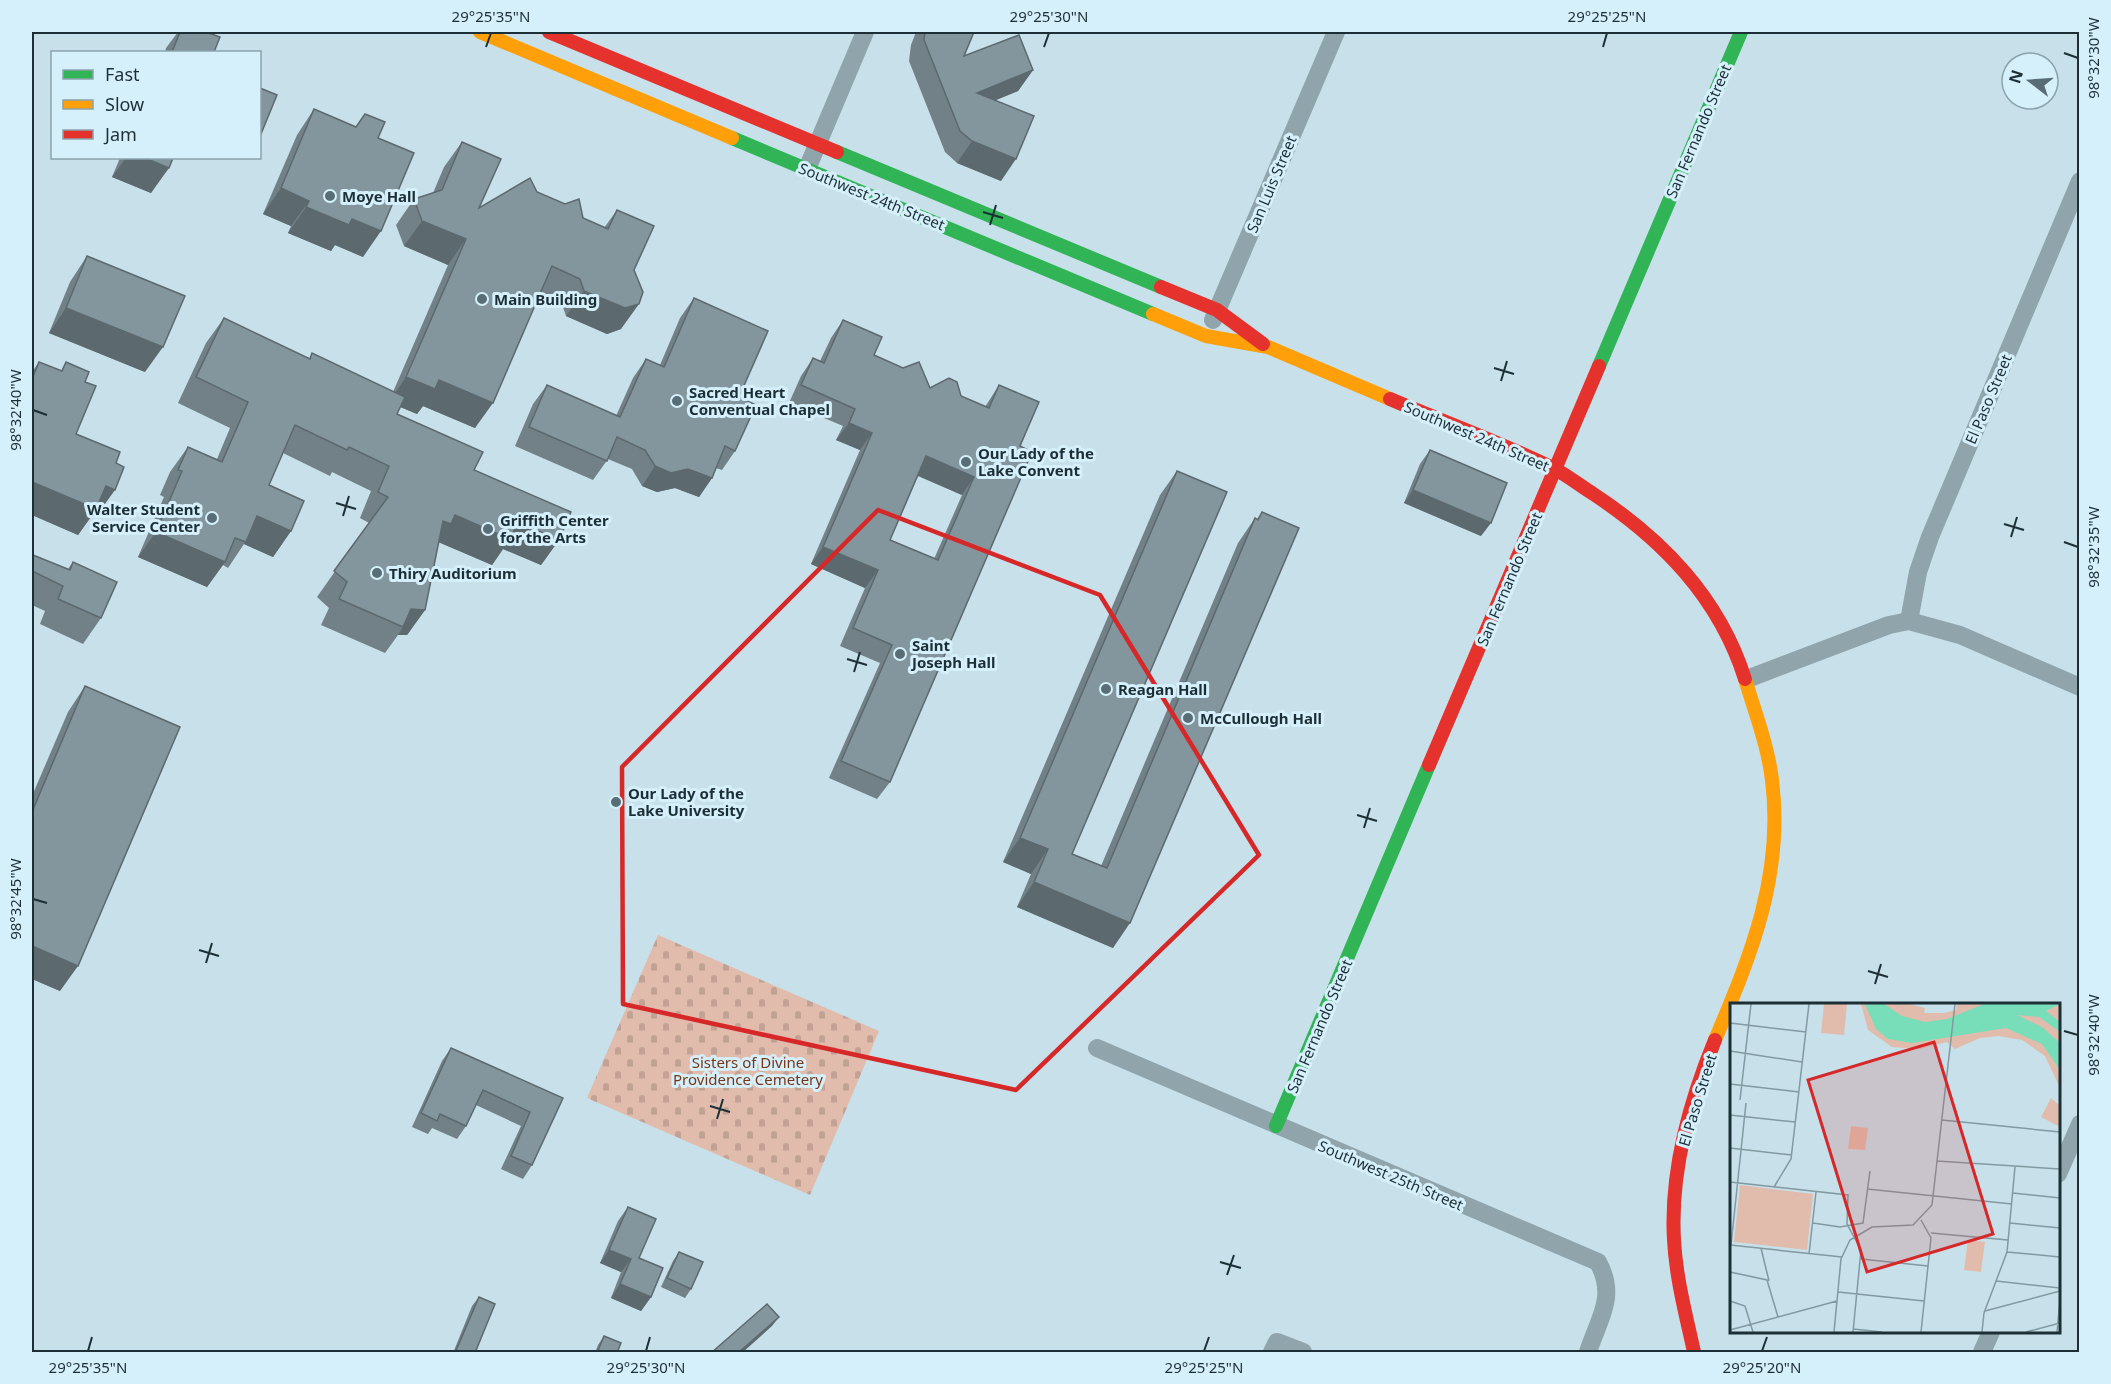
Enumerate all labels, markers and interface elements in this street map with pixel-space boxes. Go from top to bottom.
text: 29°25'35"N [452,6,530,26]
text: 29°25'30"N [1010,6,1088,26]
text: 29°25'25"N [1568,6,1646,26]
text: 98°32'30"W [2083,17,2103,99]
legend [51,51,261,159]
north arrow [2000,51,2060,111]
street label: San Fernando Street [1661,61,1735,201]
text: Fast [105,62,140,86]
text: N [2003,67,2028,86]
text: Slow [105,92,144,116]
text: Jam [103,122,137,146]
street label: San Luis Street [1242,132,1301,236]
street label: Southwest 24th Street [796,158,948,235]
place label: Moye Hall [342,186,416,206]
marker: Moye Hall [323,189,337,203]
place label: Main Building [494,289,597,309]
marker: Main Building [475,292,489,306]
street label: El Paso Street [1960,351,2016,447]
text: 98°32'40"W [5,369,25,451]
place label: Sacred Heart Conventual Chapel [689,382,830,419]
marker: Sacred Heart Conventual Chapel [670,394,684,408]
street label: Southwest 24th Street [1401,396,1553,476]
place label: Our Lady of the Lake Convent [978,443,1094,480]
marker: Our Lady of the Lake Convent [959,455,973,469]
place label: Walter Student Service Center [87,499,200,536]
text: 98°32'35"W [2083,506,2103,588]
street label: San Fernando Street [1472,509,1546,649]
place label: Griffith Center for the Arts [500,510,609,547]
marker: Walter Student Service Center [205,511,219,525]
marker: Griffith Center for the Arts [481,522,495,536]
place label: Thiry Auditorium [389,563,517,583]
marker: Thiry Auditorium [370,566,384,580]
place label: Saint Joseph Hall [910,635,995,672]
marker: Saint Joseph Hall [893,647,907,661]
place label: Reagan Hall [1118,679,1207,699]
marker: Reagan Hall [1099,682,1113,696]
place label: McCullough Hall [1200,708,1322,728]
marker: McCullough Hall [1181,711,1195,725]
place label: Our Lady of the Lake University [628,783,745,820]
marker: Our Lady of the Lake University [609,795,623,809]
text: 98°32'45"W [5,858,25,940]
street label: San Fernando Street [1282,956,1356,1096]
text: 98°32'40"W [2083,994,2103,1076]
inset map [1730,1003,2060,1333]
street label: El Paso Street [1673,1051,1721,1149]
park label: Sisters of Divine Providence Cemetery [673,1052,823,1089]
street label: Southwest 25th Street [1315,1135,1467,1215]
text: 29°25'35"N [49,1357,127,1377]
text: 29°25'30"N [607,1357,685,1377]
text: 29°25'25"N [1165,1357,1243,1377]
text: 29°25'20"N [1723,1357,1801,1377]

